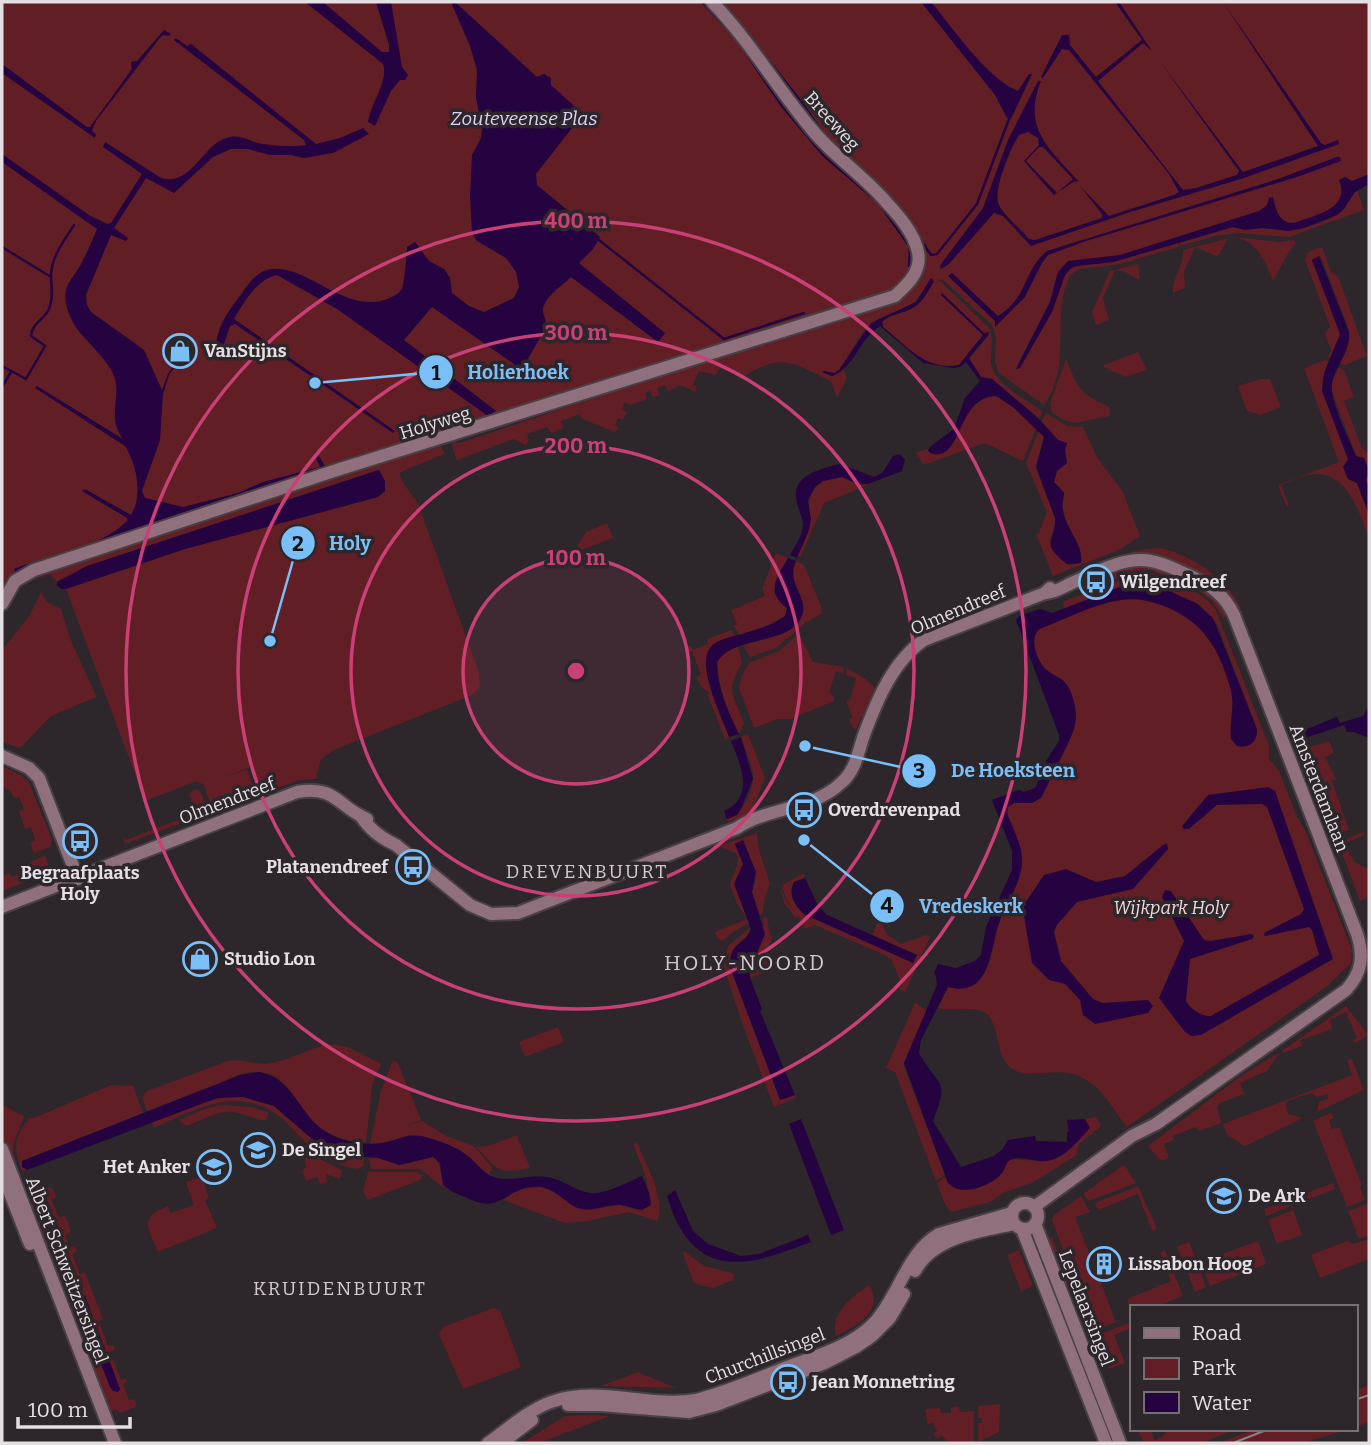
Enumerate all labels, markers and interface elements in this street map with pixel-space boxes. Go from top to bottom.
street label: Breeweg [800,87,864,155]
water label: Zouteveense Plas [451,107,597,130]
text: 400 m [544,208,608,234]
text: 300 m [545,320,607,346]
shop icon: VanStijns [161,332,199,370]
place label: VanStijns [204,340,287,362]
callout: Holierhoek [418,352,583,392]
text: 1 [431,360,441,386]
text: Holierhoek [467,361,569,384]
street label: Holyweg [397,402,473,444]
text: 200 m [545,433,607,459]
callout: Holy [280,523,385,563]
text: 2 [292,531,304,557]
text: Holy [329,532,371,555]
text: 100 m [546,545,606,571]
bus stop icon: Wilgendreef [1077,563,1115,601]
place label: Wilgendreef [1120,571,1227,593]
street label: Olmendreef [907,579,1010,640]
centre of rings [564,659,588,683]
street label: Amsterdamlaan [1284,721,1354,856]
callout: De Hoeksteen [902,751,1089,791]
text: 3 [913,758,925,784]
text: De Hoeksteen [951,759,1076,782]
street label: Olmendreef [176,772,280,829]
bus stop icon: Overdrevenpad [785,791,823,829]
place label: Overdrevenpad [828,799,960,821]
bus stop icon: Begraafplaats Holy [61,822,99,860]
bus stop icon: Platanendreef [394,848,432,886]
place label: Platanendreef [266,856,389,878]
district label: DREVENBUURT [506,860,668,883]
place label: Begraafplaats Holy [20,862,140,905]
callout: Vredeskerk [870,886,1037,926]
text: 4 [881,893,894,919]
text: Vredeskerk [919,895,1024,918]
park label: Wijkpark Holy [1113,897,1229,919]
shop icon: Studio Lon [181,940,219,978]
place label: Studio Lon [224,948,316,970]
district label: HOLY-NOORD [664,950,826,976]
school or university icon: De Singel [239,1131,277,1169]
place label: De Singel [282,1139,362,1161]
school or university icon: Het Anker [195,1148,233,1186]
place label: Het Anker [103,1156,191,1178]
street label: Albert Schweitzersingel [21,1173,113,1367]
school or university icon: De Ark [1205,1177,1243,1215]
place label: De Ark [1248,1185,1306,1207]
building icon: Lissabon Hoog [1085,1245,1123,1283]
street label: Lepelaarsingel [1054,1247,1118,1369]
place label: Lissabon Hoog [1128,1253,1253,1275]
district label: KRUIDENBUURT [253,1277,427,1300]
legend [1130,1305,1357,1431]
text: Road [1192,1320,1241,1346]
street label: Churchillsingel [702,1323,828,1389]
text: Park [1192,1355,1236,1381]
bus stop icon: Jean Monnetring [769,1363,807,1401]
place label: Jean Monnetring [811,1371,956,1393]
scale bar [18,1386,130,1430]
text: Water [1192,1390,1251,1416]
text: 100 m [28,1397,88,1423]

